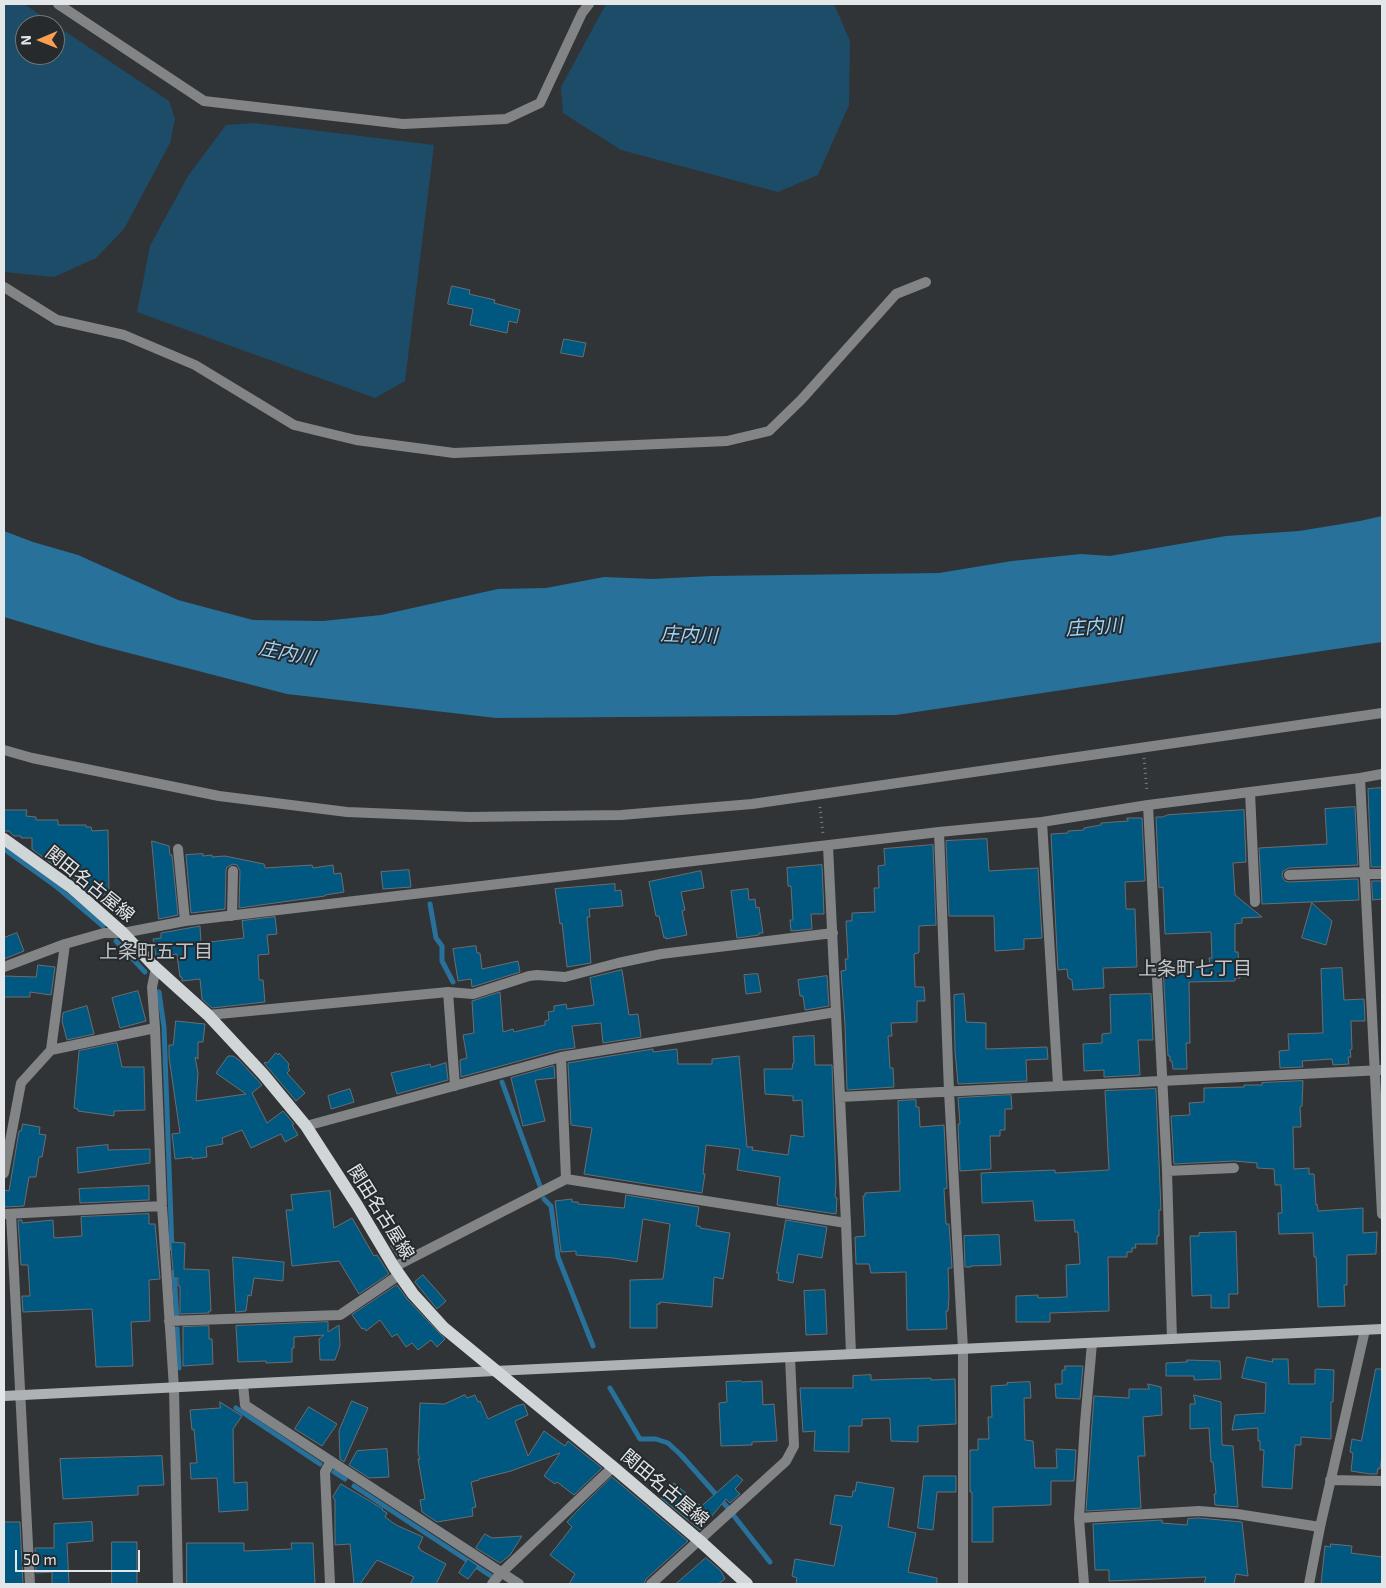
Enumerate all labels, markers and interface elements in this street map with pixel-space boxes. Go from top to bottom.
north arrow [15,15,65,65]
text: N [17,35,34,45]
water label: 庄内川 [1065,614,1123,640]
water label: 庄内川 [660,623,718,647]
water label: 庄内川 [257,636,317,670]
street label: 関田名古屋線 [41,842,139,926]
district label: 上条町五丁目 [99,941,213,963]
district label: 上条町七丁目 [1138,958,1252,980]
street label: 関田名古屋線 [343,1160,419,1264]
street label: 関田名古屋線 [617,1445,713,1531]
scale bar [18,1540,142,1572]
text: 50 m [23,1550,57,1568]

